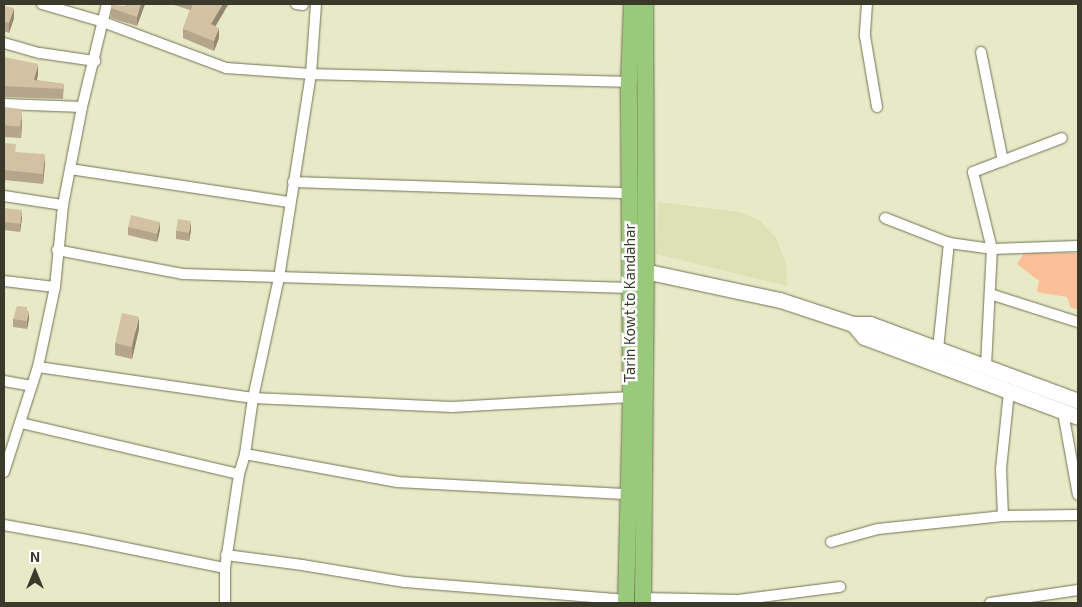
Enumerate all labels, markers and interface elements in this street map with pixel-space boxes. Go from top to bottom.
street label: Tarin Kowt to Kandahar [621,223,639,383]
north arrow [10,547,60,597]
text: N [30,548,40,565]

